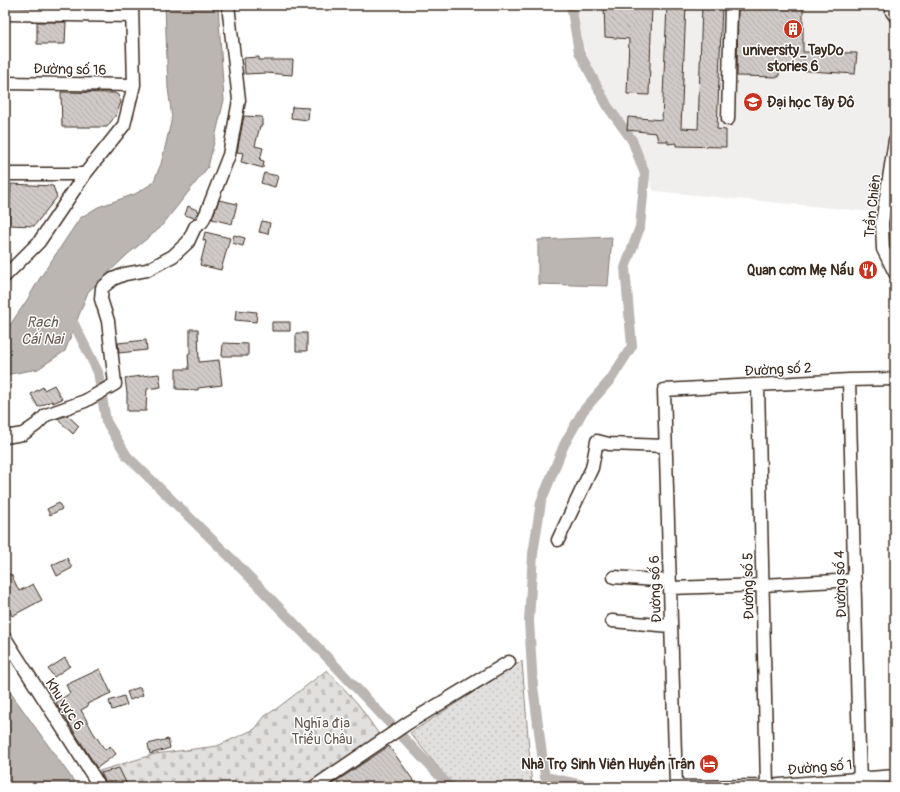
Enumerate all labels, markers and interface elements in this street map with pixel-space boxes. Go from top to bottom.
building icon: university_TayDo stories 6 [782,18,804,40]
place label: university_TayDo stories 6 [743,42,844,75]
street label: Đường số 16 [33,59,107,79]
school or university icon: Đại học Tây Đô [742,91,764,113]
place label: Đại học Tây Đô [767,94,855,111]
street label: Trần Chiên [859,173,884,239]
restaurant icon: Quan cơm Mẹ Nấu [857,259,879,281]
place label: Quan cơm Mẹ Nấu [747,261,854,279]
water label: Rạch Cái Nai [21,313,65,349]
street label: Đường số 2 [744,358,812,380]
street label: Đường số 4 [830,550,850,618]
street label: Đường số 5 [738,552,758,620]
street label: Đường số 6 [645,555,665,623]
street label: Khu vực 6 [42,675,88,733]
park label: Nghĩa địa Triều Châu [291,715,353,748]
hotel icon: Nhà Trọ Sinh Viên Huyền Trân [698,753,720,775]
place label: Nhà Trọ Sinh Viên Huyền Trân [521,755,695,773]
street label: Đường số 1 [787,755,853,779]

